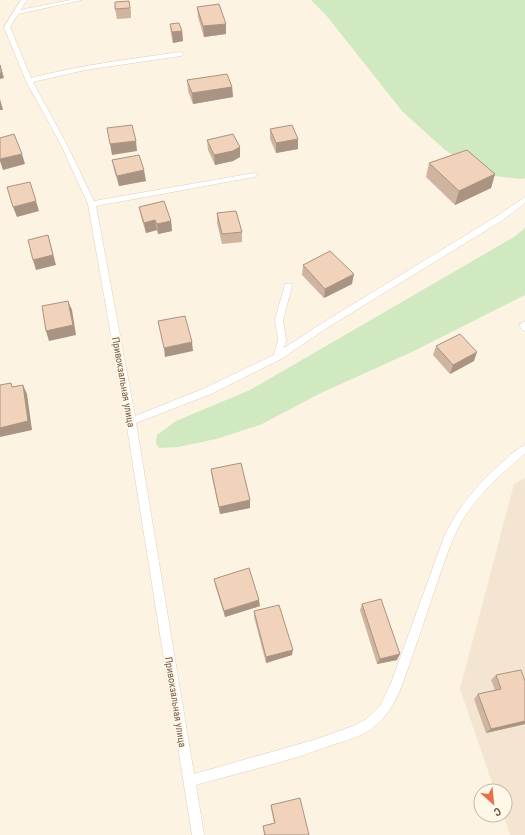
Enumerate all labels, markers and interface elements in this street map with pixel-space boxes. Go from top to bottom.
street label: Привокзальная улица [110,336,137,428]
street label: Привокзальная улица [163,656,188,748]
north arrow [473,783,513,823]
text: С [492,804,503,819]

